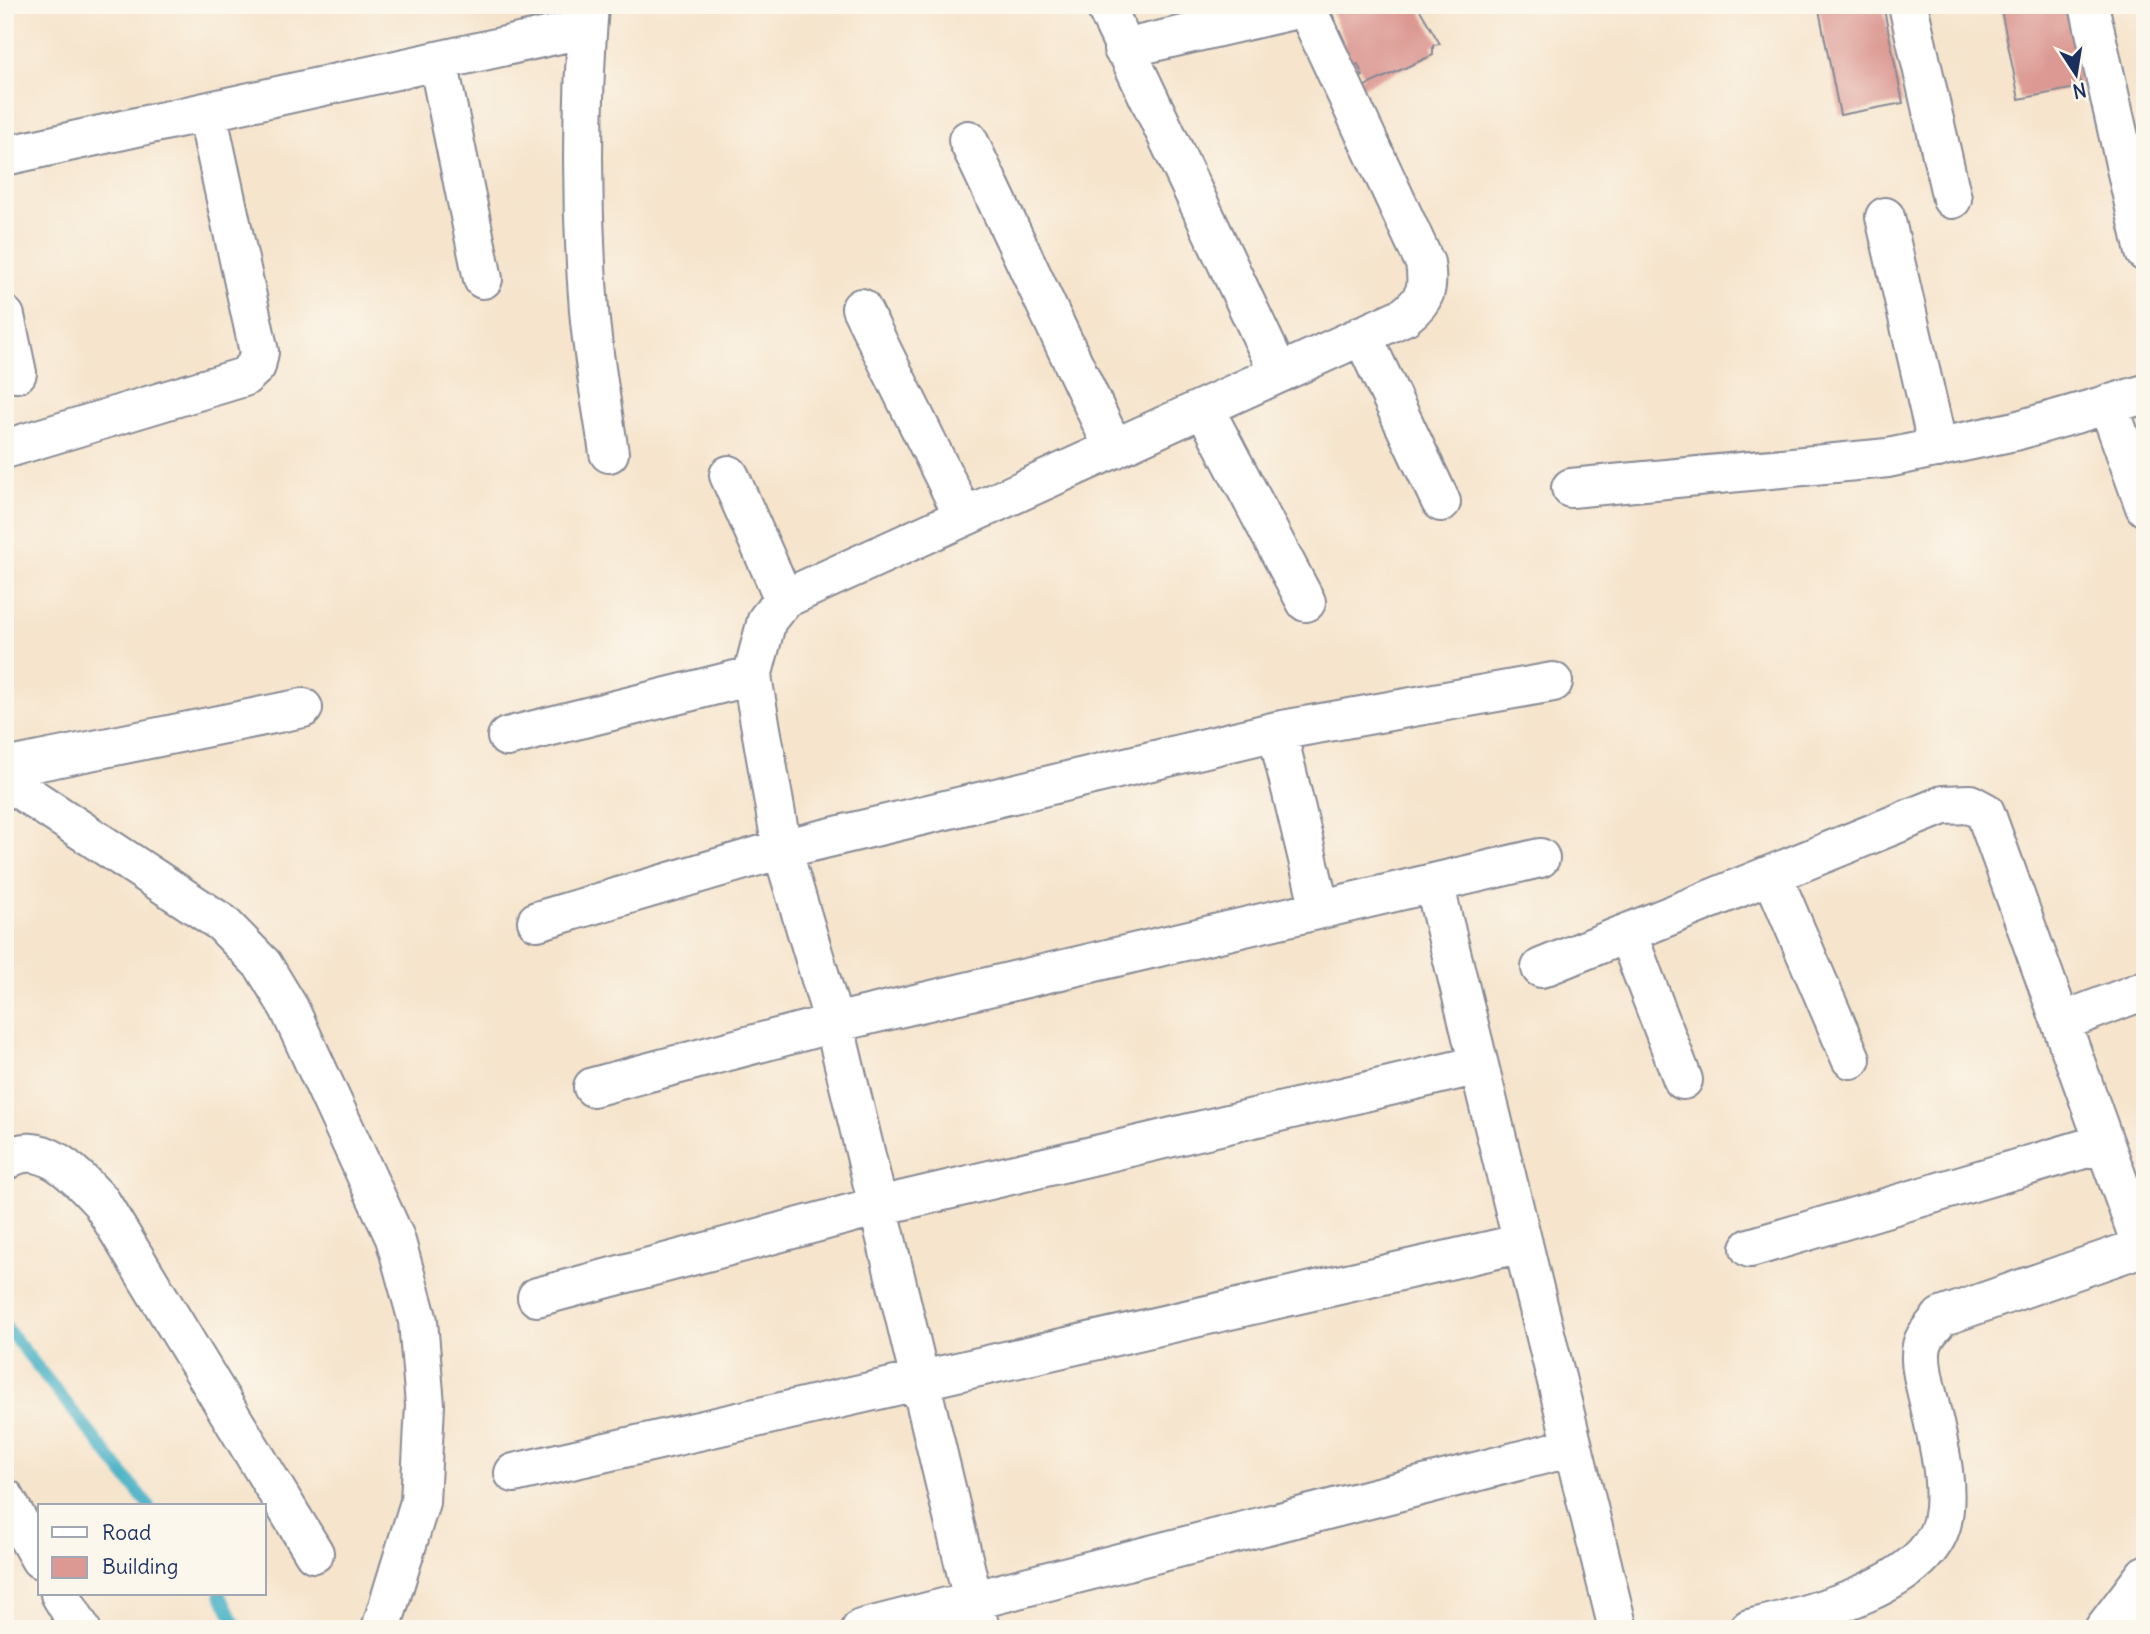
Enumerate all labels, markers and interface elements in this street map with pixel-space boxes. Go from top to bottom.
north arrow [2042,38,2112,108]
text: N [2071,78,2088,104]
legend [38,1504,266,1596]
text: Road [102,1519,151,1546]
text: Building [102,1553,178,1580]

